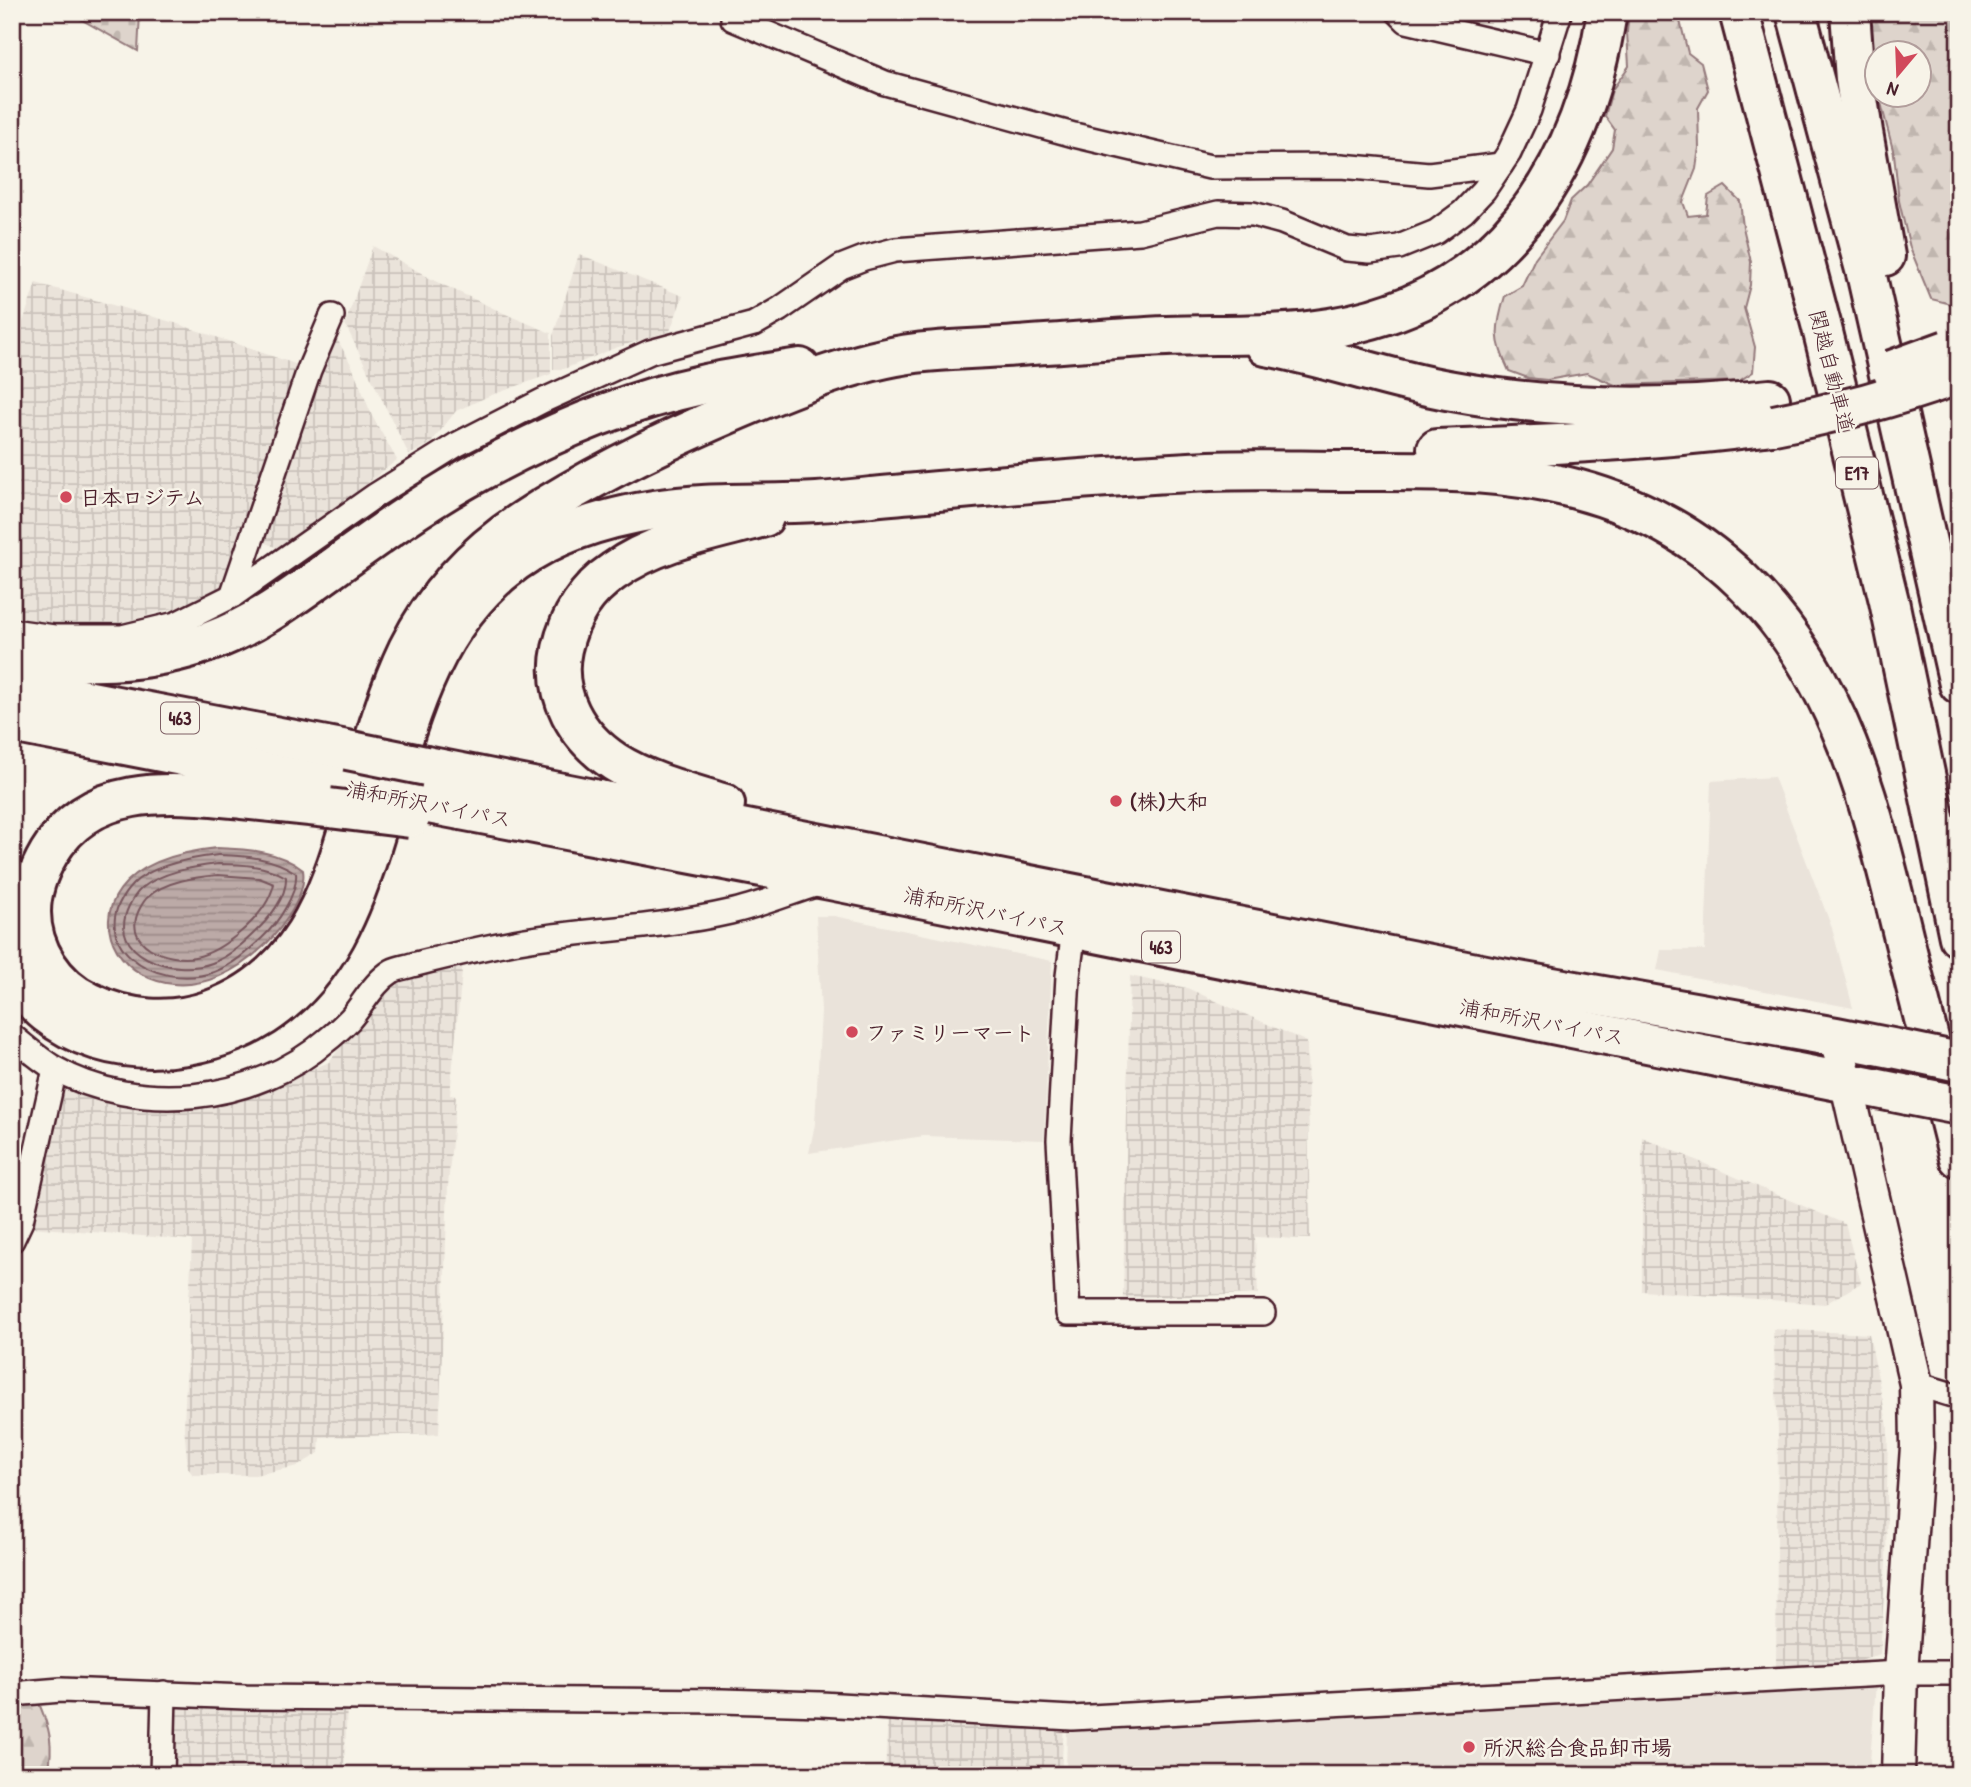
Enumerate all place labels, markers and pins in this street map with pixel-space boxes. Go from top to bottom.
place label: 日本ロジテム [80,483,205,512]
marker: 日本ロジテム [58,489,74,505]
place label: (株)大和 [1130,787,1208,816]
marker: (株)大和 [1108,793,1124,809]
place label: ファミリーマート [866,1018,1035,1047]
marker: ファミリーマート [844,1024,860,1040]
place label: 所沢総合食品卸市場 [1483,1733,1672,1762]
marker: 所沢総合食品卸市場 [1461,1739,1477,1755]

